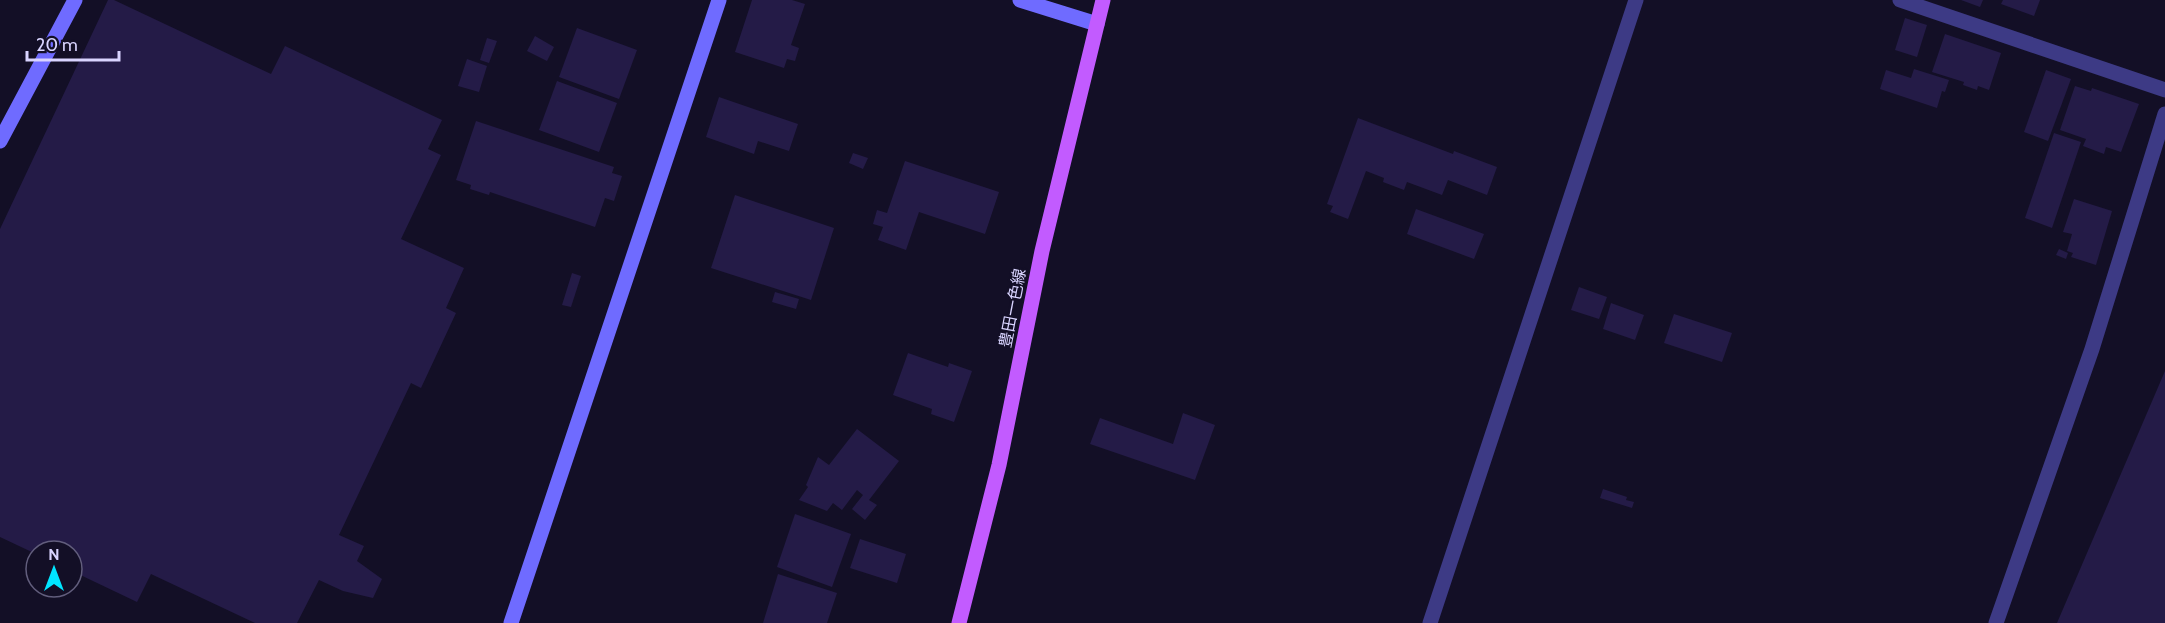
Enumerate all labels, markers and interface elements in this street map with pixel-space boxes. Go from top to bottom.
scale bar [27,24,118,62]
text: 20 m [36,34,78,56]
street label: 豊田一色線 [996,267,1029,349]
north arrow [24,539,84,599]
text: N [48,545,60,564]

